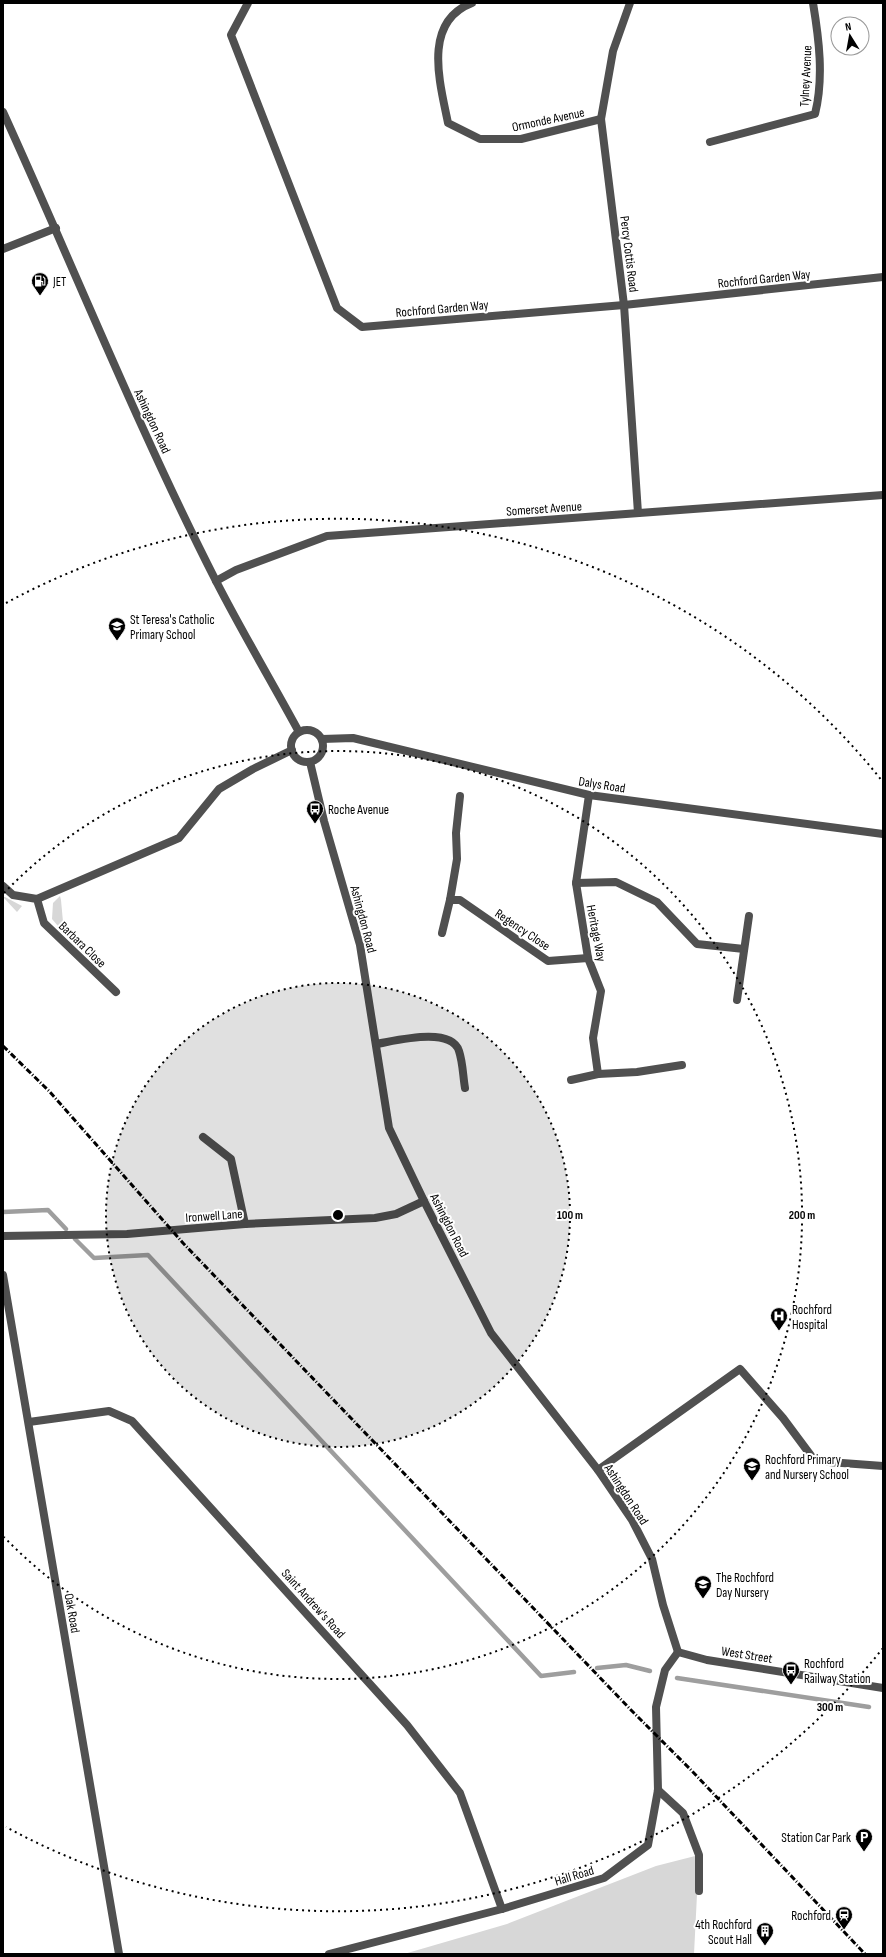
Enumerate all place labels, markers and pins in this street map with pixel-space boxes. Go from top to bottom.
fuel station icon: JET [30,271,50,296]
place label: JET [52,274,66,290]
place label: St Teresa's Catholic Primary School [130,612,215,643]
school or university icon: St Teresa's Catholic Primary School [107,616,127,641]
bus stop icon: Roche Avenue [305,799,325,824]
place label: Roche Avenue [328,802,389,818]
centre of rings [331,1208,345,1222]
place label: Rochford Hospital [792,1302,832,1333]
hospital icon: Rochford Hospital [769,1306,789,1331]
place label: Rochford Primary and Nursery School [765,1452,849,1483]
school or university icon: Rochford Primary and Nursery School [742,1456,762,1481]
place label: The Rochford Day Nursery [716,1570,774,1601]
school or university icon: The Rochford Day Nursery [693,1574,713,1599]
place label: Rochford Railway Station [804,1656,871,1687]
bus stop icon: Rochford Railway Station [781,1660,801,1685]
parking icon: Station Car Park [854,1827,874,1852]
place label: Station Car Park [781,1830,851,1846]
station icon: Rochford [834,1905,854,1930]
place label: Rochford [791,1908,831,1924]
place label: 4th Rochford Scout Hall [695,1917,752,1948]
building icon: 4th Rochford Scout Hall [755,1921,775,1946]

